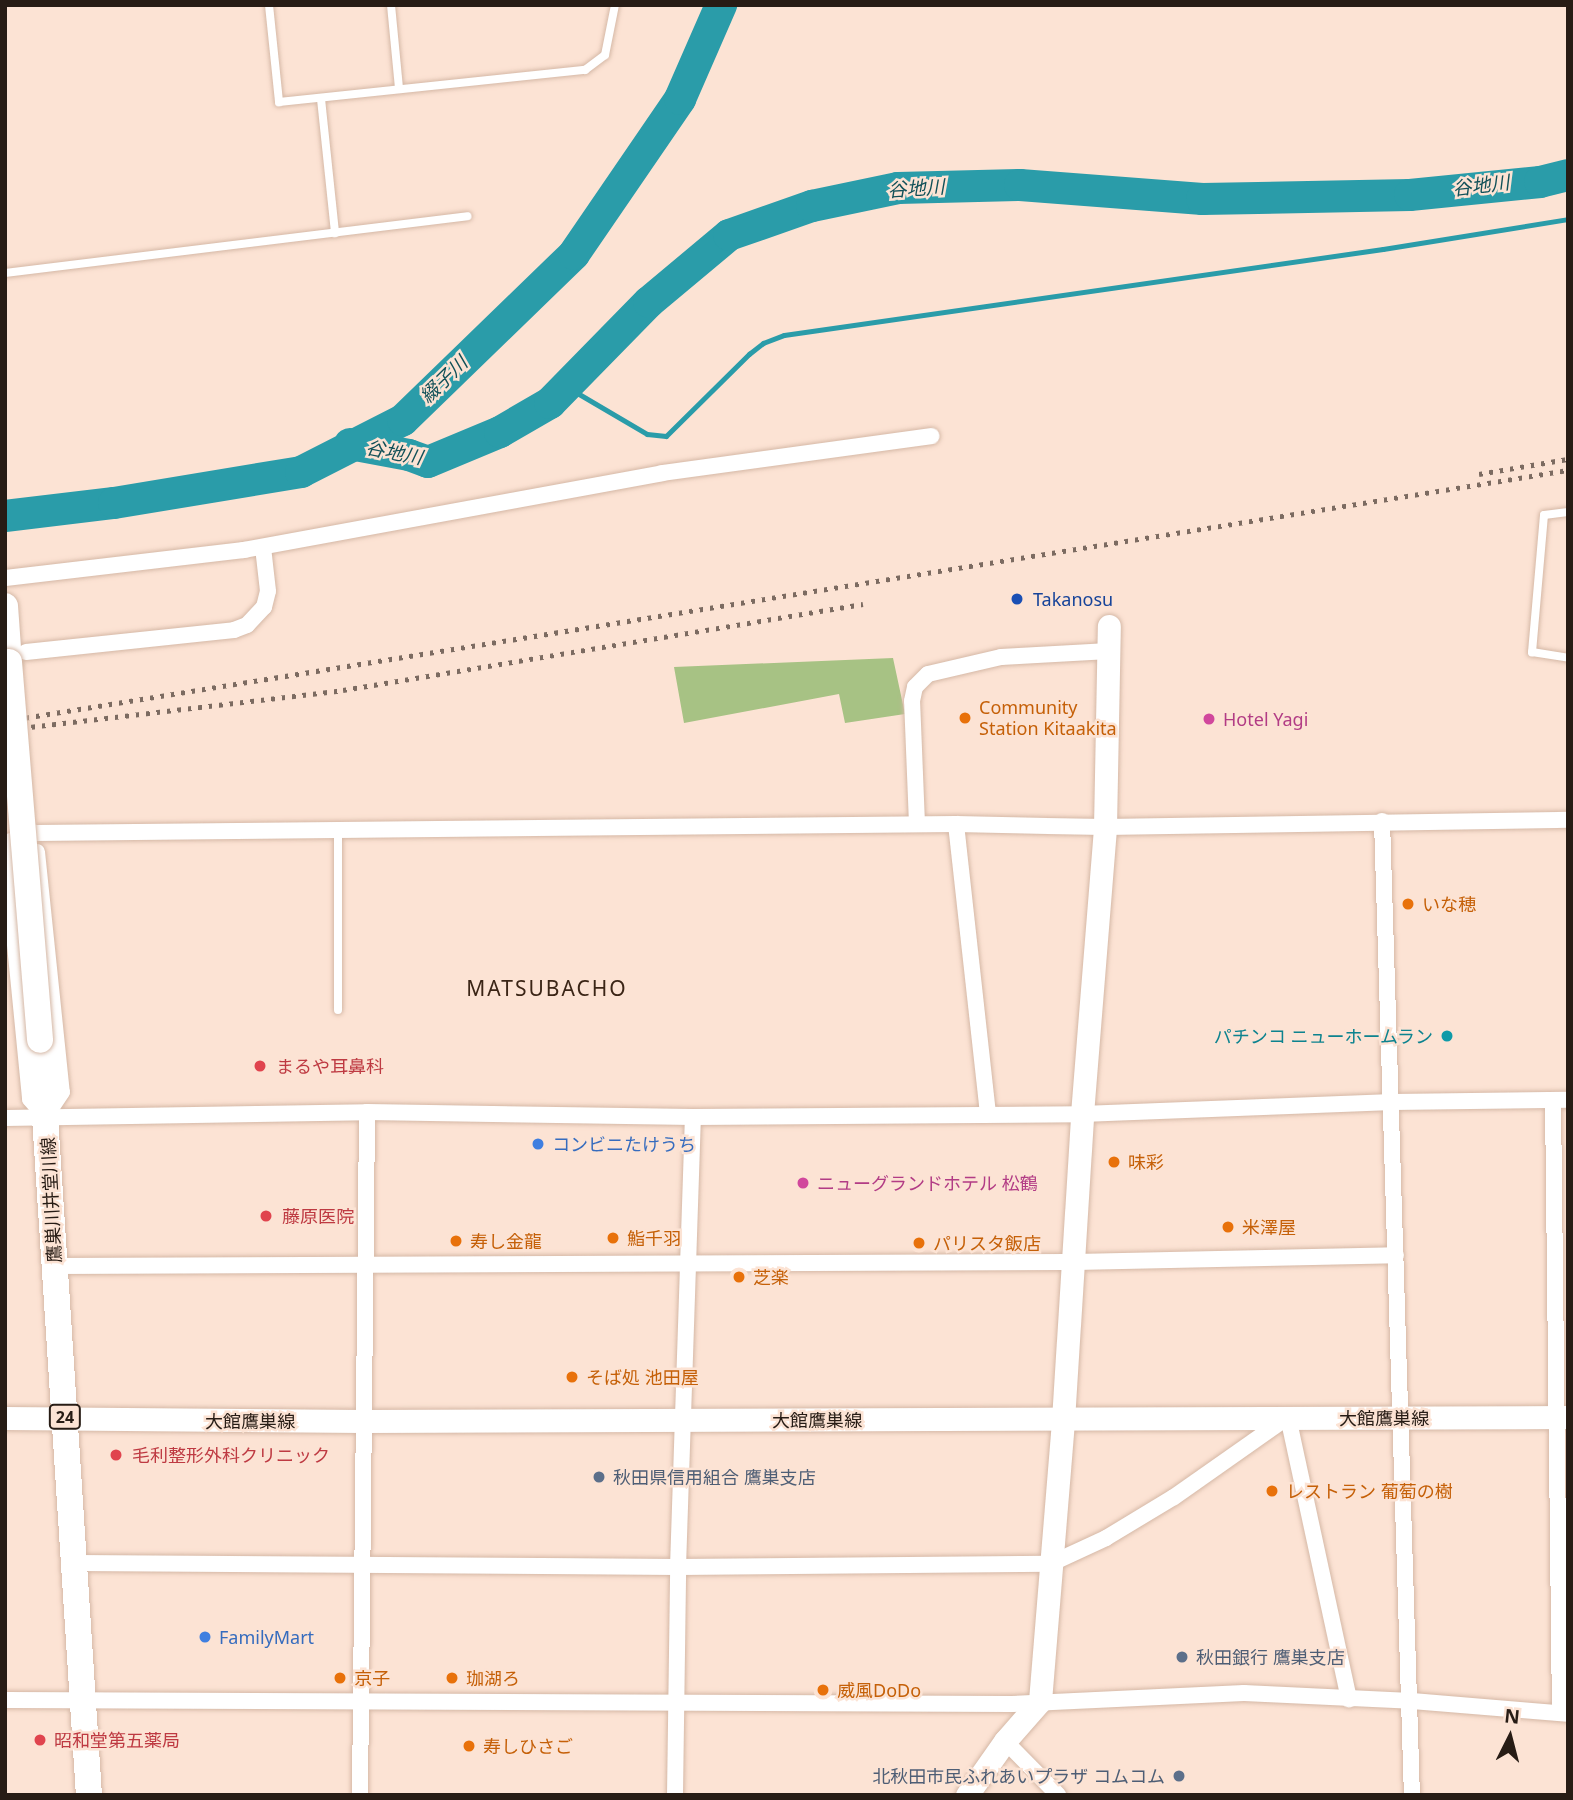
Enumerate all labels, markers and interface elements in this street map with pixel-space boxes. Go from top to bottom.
water label: 谷地川 [1451,171,1511,201]
water label: 谷地川 [887,176,945,202]
water label: 綴子川 [416,352,472,408]
water label: 谷地川 [364,436,424,470]
place label: Takanosu [1033,588,1113,610]
marker: Takanosu [1007,589,1027,609]
place label: Community Station Kitaakita [979,697,1117,740]
place label: Hotel Yagi [1223,708,1308,730]
marker: Community Station Kitaakita [957,710,973,726]
marker: Hotel Yagi [1201,711,1217,727]
place label: いな穂 [1422,893,1476,915]
marker: いな穂 [1400,896,1416,912]
district label: MATSUBACHO [468,975,626,1001]
place label: パチンコ ニューホームラン [1212,1025,1433,1047]
marker: パチンコ ニューホームラン [1439,1028,1455,1044]
place label: まるや耳鼻科 [276,1055,384,1077]
marker: まるや耳鼻科 [250,1056,270,1076]
place label: コンビニたけうち [552,1133,696,1155]
marker: コンビニたけうち [530,1136,546,1152]
street label: 鷹巣川井堂川線 [37,1137,65,1263]
place label: 味彩 [1128,1151,1164,1173]
marker: 味彩 [1106,1154,1122,1170]
place label: ニューグランドホテル 松鶴 [817,1172,1038,1194]
marker: ニューグランドホテル 松鶴 [795,1175,811,1191]
place label: 藤原医院 [282,1205,354,1227]
marker: 藤原医院 [256,1206,276,1226]
place label: 米澤屋 [1242,1216,1296,1238]
marker: 米澤屋 [1220,1219,1236,1235]
place label: 鮨千羽 [627,1227,681,1249]
place label: 寿し金龍 [470,1230,542,1252]
marker: 鮨千羽 [605,1230,621,1246]
place label: パリスタ飯店 [933,1232,1041,1254]
marker: 寿し金龍 [448,1233,464,1249]
marker: パリスタ飯店 [911,1235,927,1251]
place label: 芝楽 [753,1266,789,1288]
marker: 芝楽 [731,1269,747,1285]
place label: そば処 池田屋 [586,1366,699,1388]
marker: そば処 池田屋 [564,1369,580,1385]
road number: 24 [48,1404,82,1429]
street label: 大館鷹巣線 [1339,1407,1429,1429]
street label: 大館鷹巣線 [772,1409,862,1431]
street label: 大館鷹巣線 [205,1410,295,1432]
place label: 毛利整形外科クリニック [132,1444,330,1466]
marker: 毛利整形外科クリニック [106,1445,126,1465]
place label: 秋田県信用組合 鷹巣支店 [613,1466,816,1488]
marker: 秋田県信用組合 鷹巣支店 [591,1469,607,1485]
place label: レストラン 葡萄の樹 [1286,1480,1453,1502]
marker: レストラン 葡萄の樹 [1264,1483,1280,1499]
place label: FamilyMart [219,1626,314,1648]
marker: FamilyMart [197,1629,213,1645]
place label: 秋田銀行 鷹巣支店 [1196,1646,1345,1668]
marker: 秋田銀行 鷹巣支店 [1174,1649,1190,1665]
place label: 京子 [354,1667,390,1689]
place label: 珈湖ろ [466,1667,520,1689]
marker: 京子 [332,1670,348,1686]
marker: 珈湖ろ [444,1670,460,1686]
place label: 威風DoDo [837,1679,921,1701]
marker: 威風DoDo [815,1682,831,1698]
north arrow [1475,1702,1545,1772]
text: N [1503,1702,1521,1730]
place label: 昭和堂第五薬局 [54,1729,180,1751]
marker: 昭和堂第五薬局 [32,1732,48,1748]
place label: 寿しひさご [483,1735,573,1757]
marker: 寿しひさご [461,1738,477,1754]
place label: 北秋田市民ふれあいプラザ コムコム [872,1765,1165,1787]
marker: 北秋田市民ふれあいプラザ コムコム [1171,1768,1187,1784]

